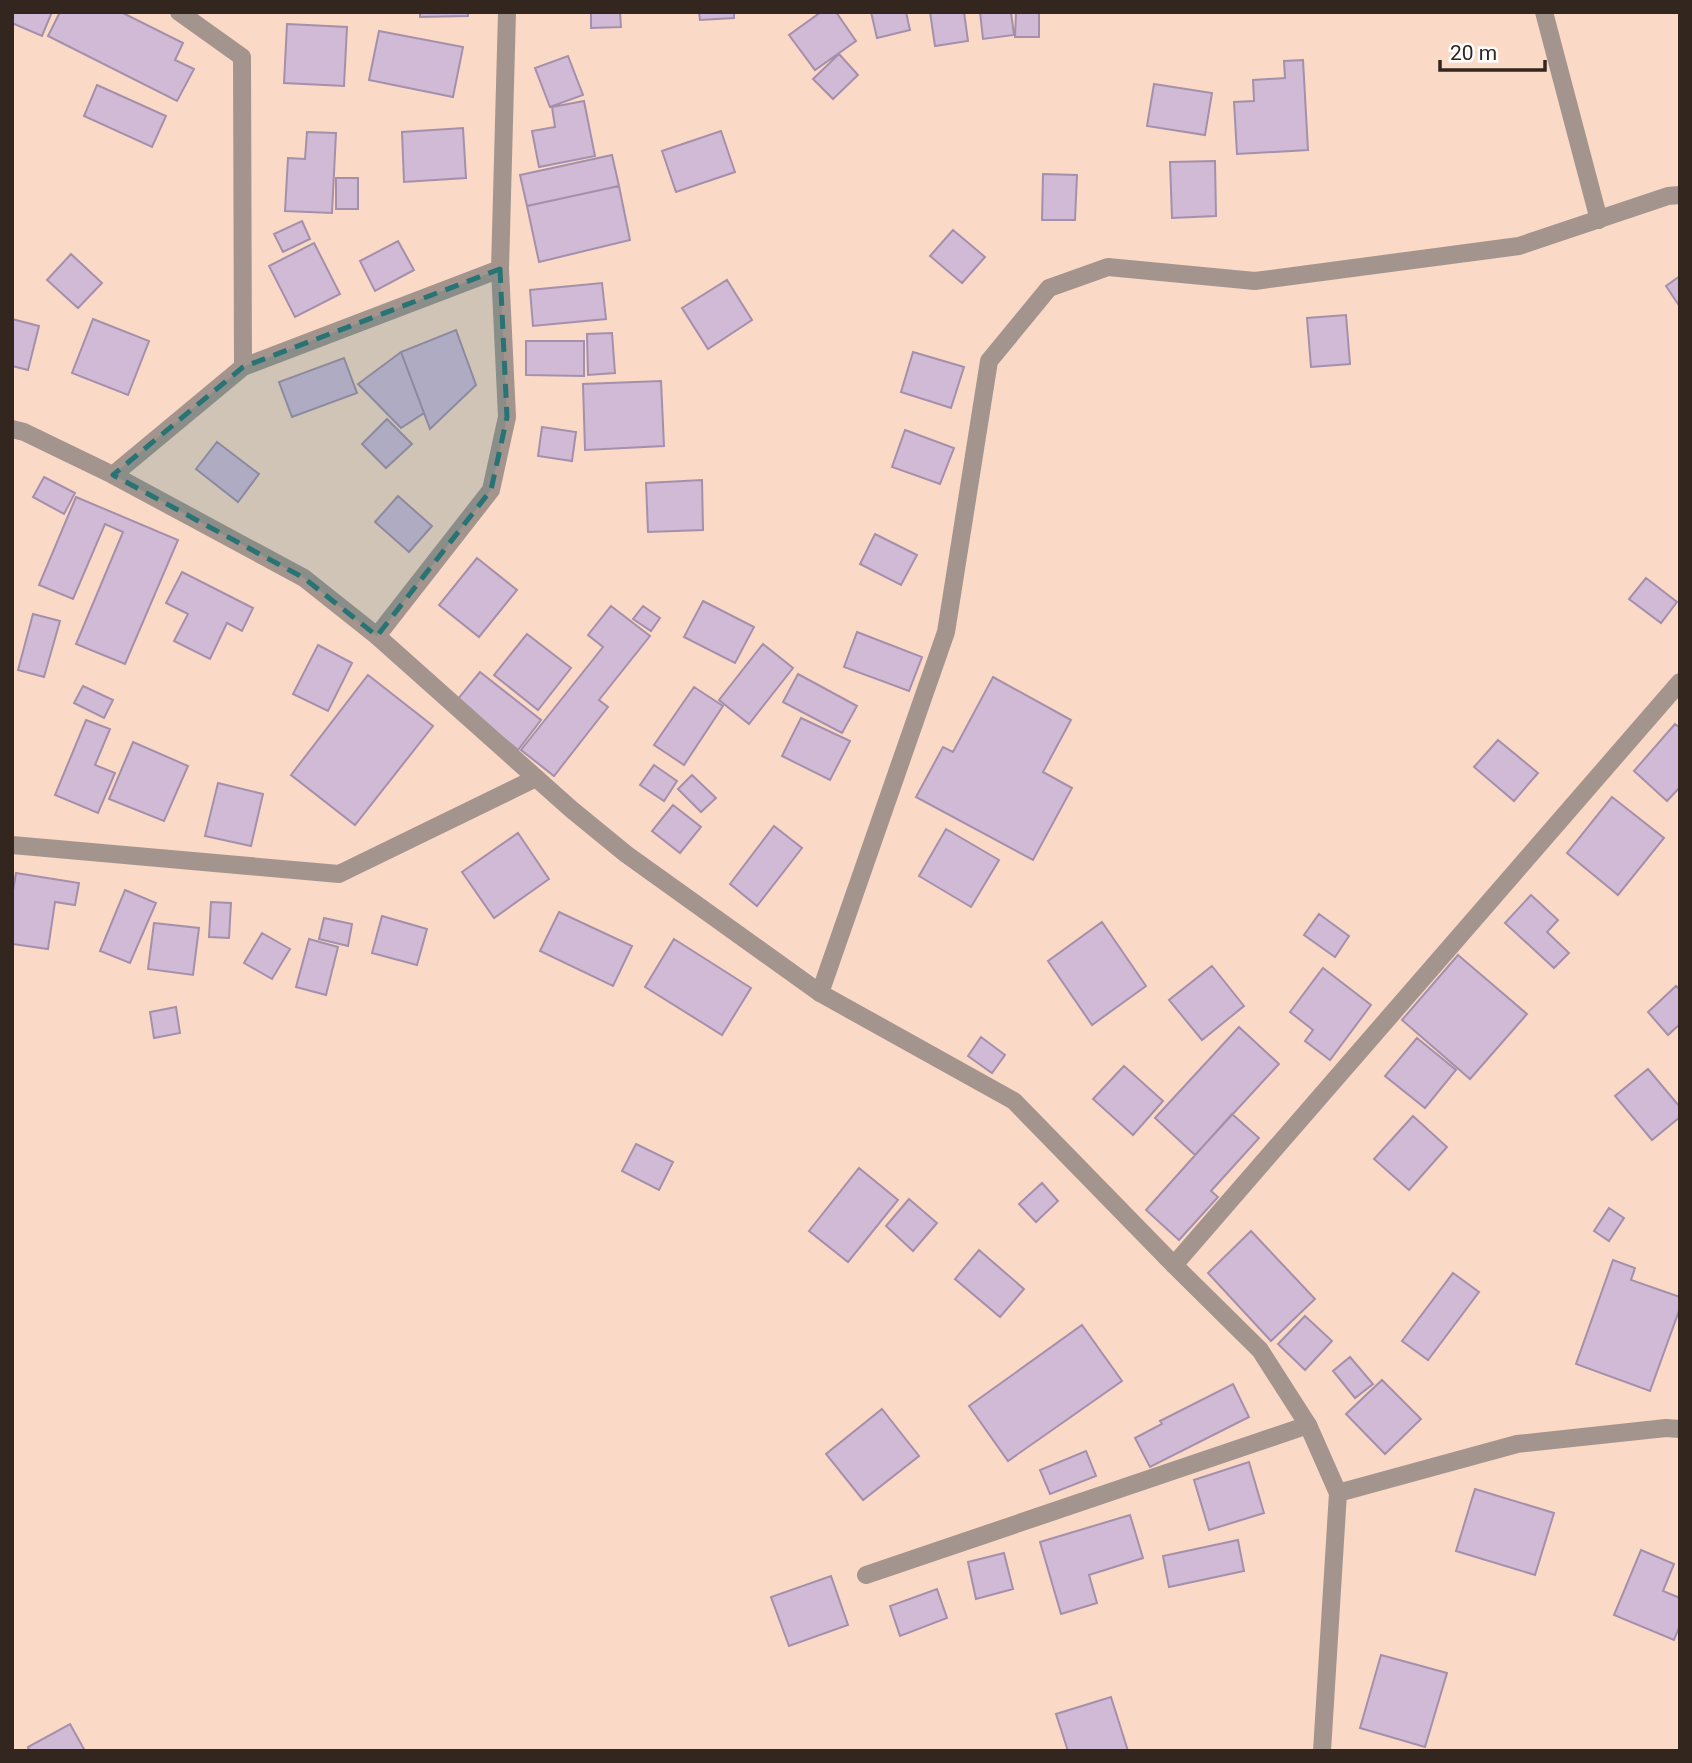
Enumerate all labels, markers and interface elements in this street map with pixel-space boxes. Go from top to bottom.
scale bar [1440,28,1545,72]
text: 20 m [1450,41,1497,65]

